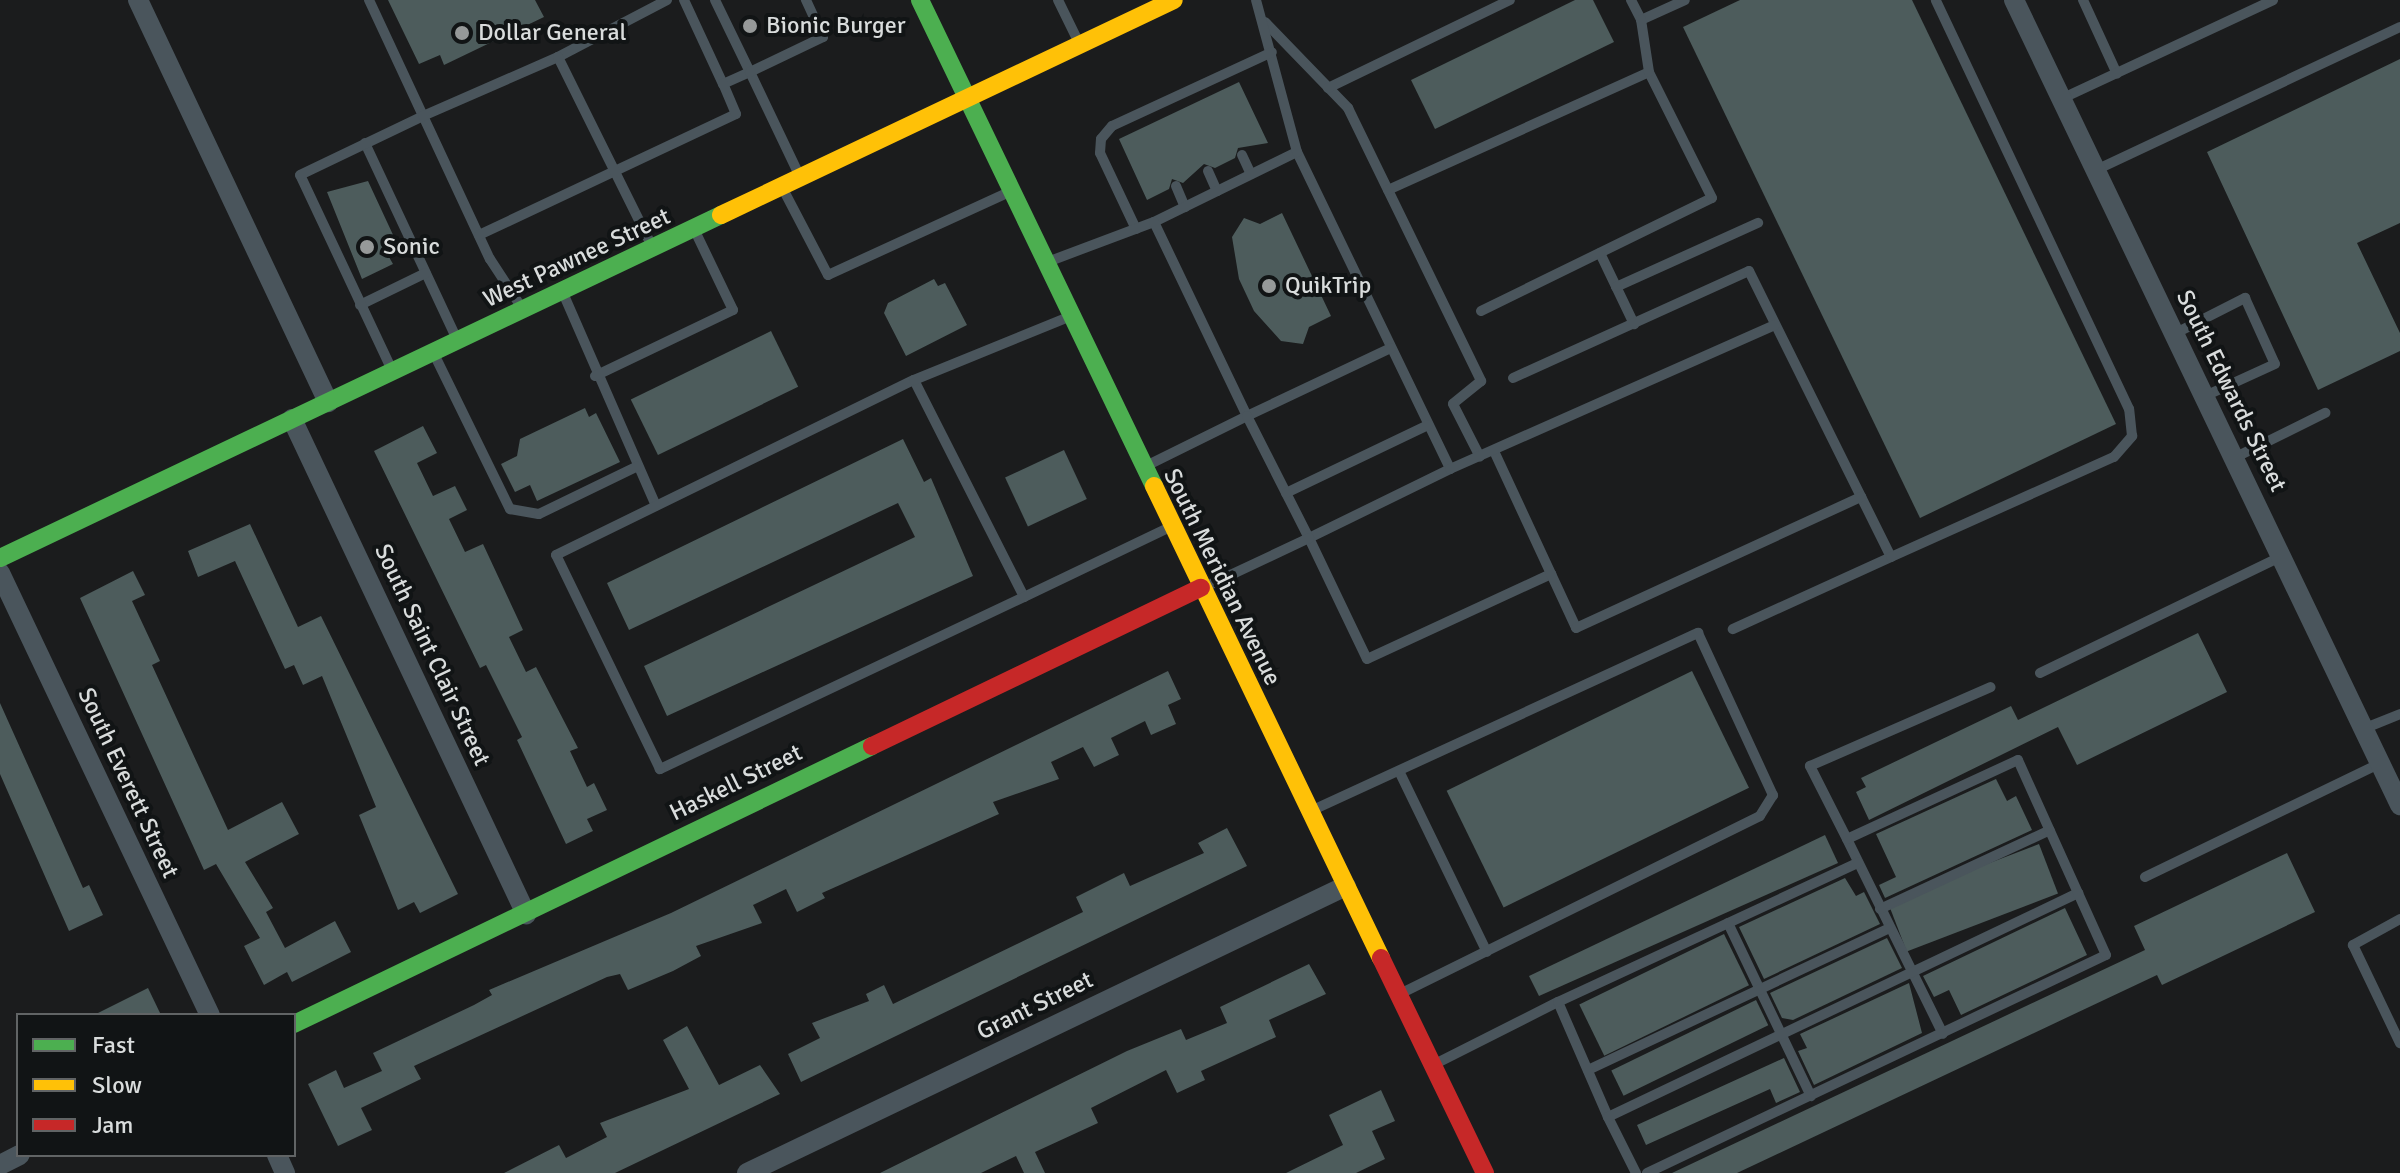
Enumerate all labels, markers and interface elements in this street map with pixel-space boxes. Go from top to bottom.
place label: Bionic Burger [766,12,905,40]
marker: Bionic Burger [741,17,759,35]
place label: Dollar General [478,19,627,47]
marker: Dollar General [453,24,471,42]
street label: West Pawnee Street [479,202,675,314]
place label: Sonic [383,233,440,261]
marker: Sonic [358,238,376,256]
place label: QuikTrip [1285,272,1371,300]
marker: QuikTrip [1260,277,1278,295]
street label: South Edwards Street [2170,286,2292,496]
street label: South Meridian Avenue [1157,464,1287,690]
street label: South Saint Clair Street [368,540,496,770]
street label: South Everett Street [71,683,185,883]
street label: Haskell Street [665,738,807,828]
street label: Grant Street [972,966,1098,1046]
legend [16,1013,296,1157]
text: Fast [92,1030,135,1060]
text: Slow [92,1070,142,1100]
text: Jam [92,1110,133,1140]

